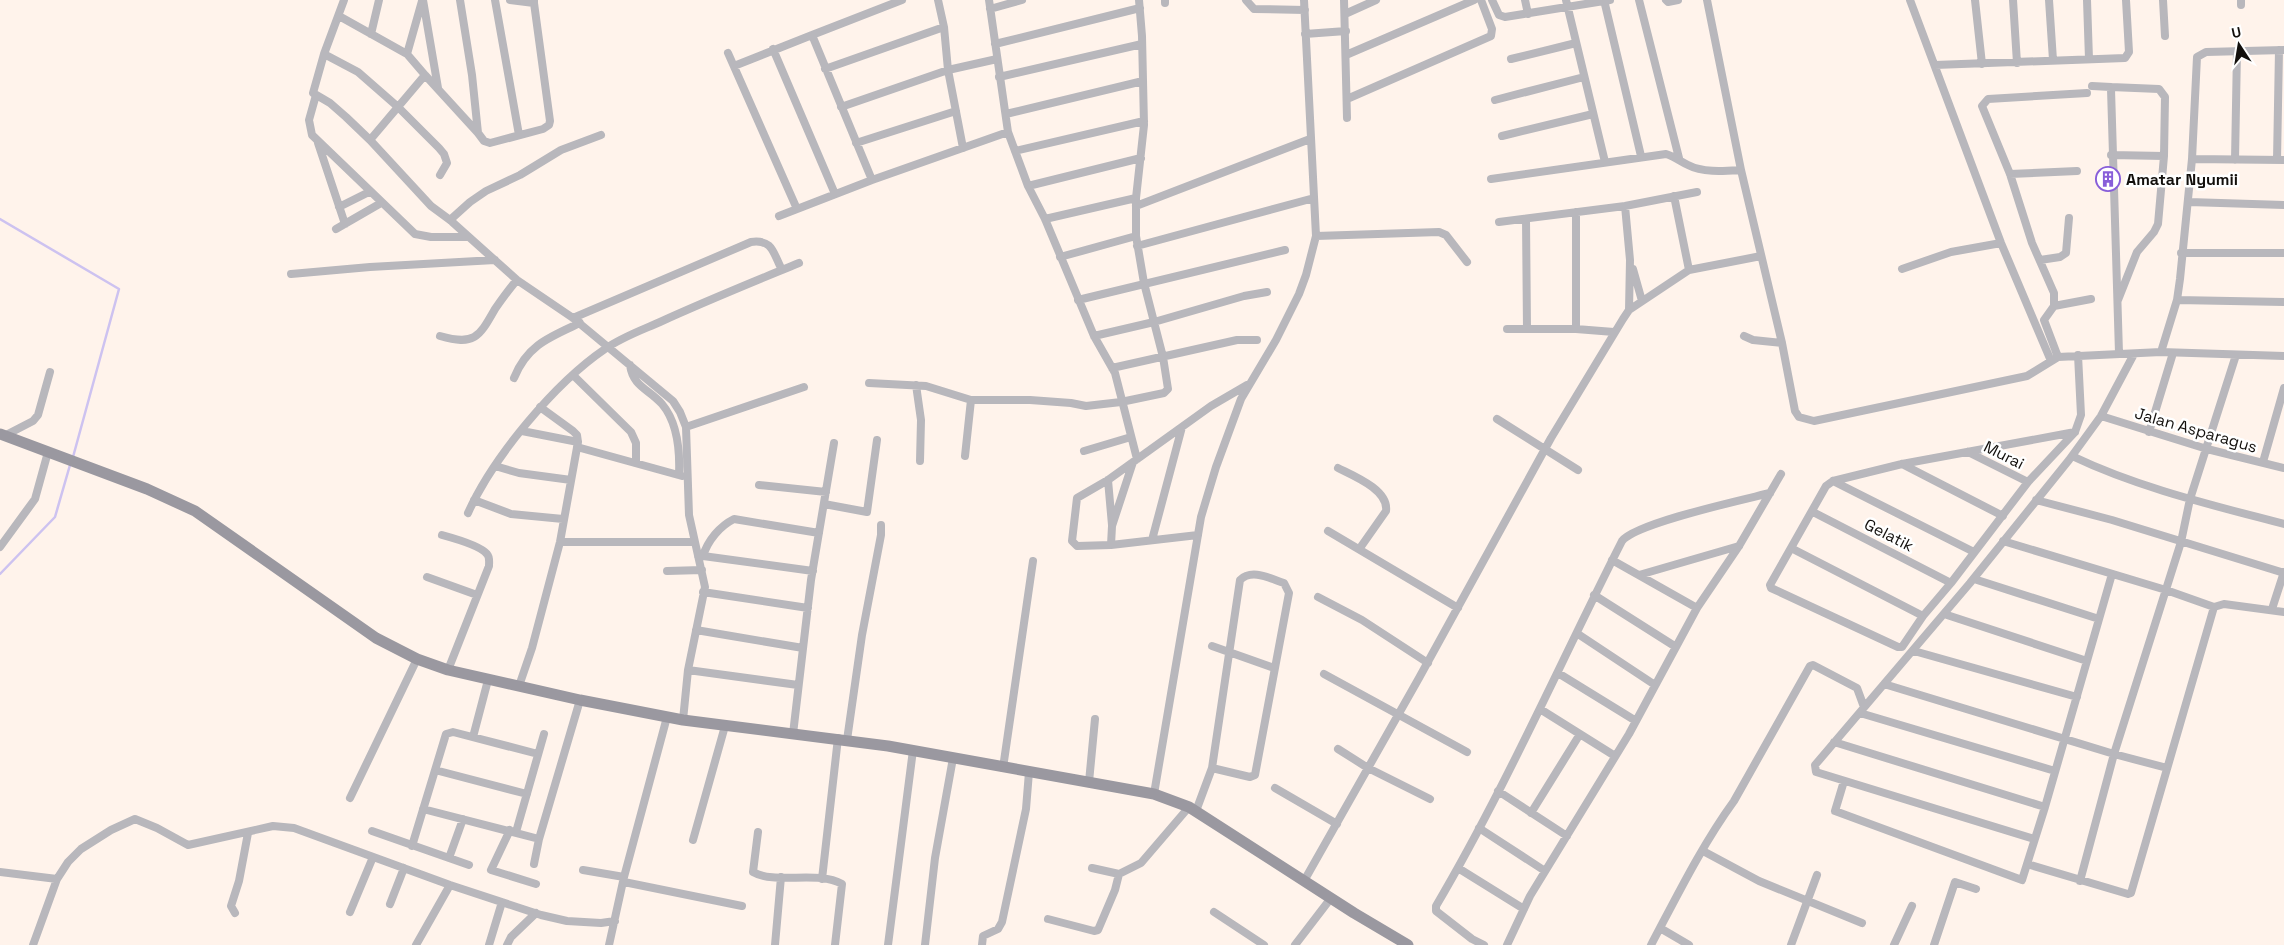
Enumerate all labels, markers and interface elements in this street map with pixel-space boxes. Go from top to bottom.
north arrow [2214,20,2264,70]
text: U [2230,23,2243,42]
building icon: Amatar Nyumii [2095,166,2121,192]
place label: Amatar Nyumii [2126,169,2238,190]
street label: Jalan Asparagus [2132,402,2260,458]
street label: Murai [1980,436,2028,474]
street label: Gelatik [1861,514,1918,556]

